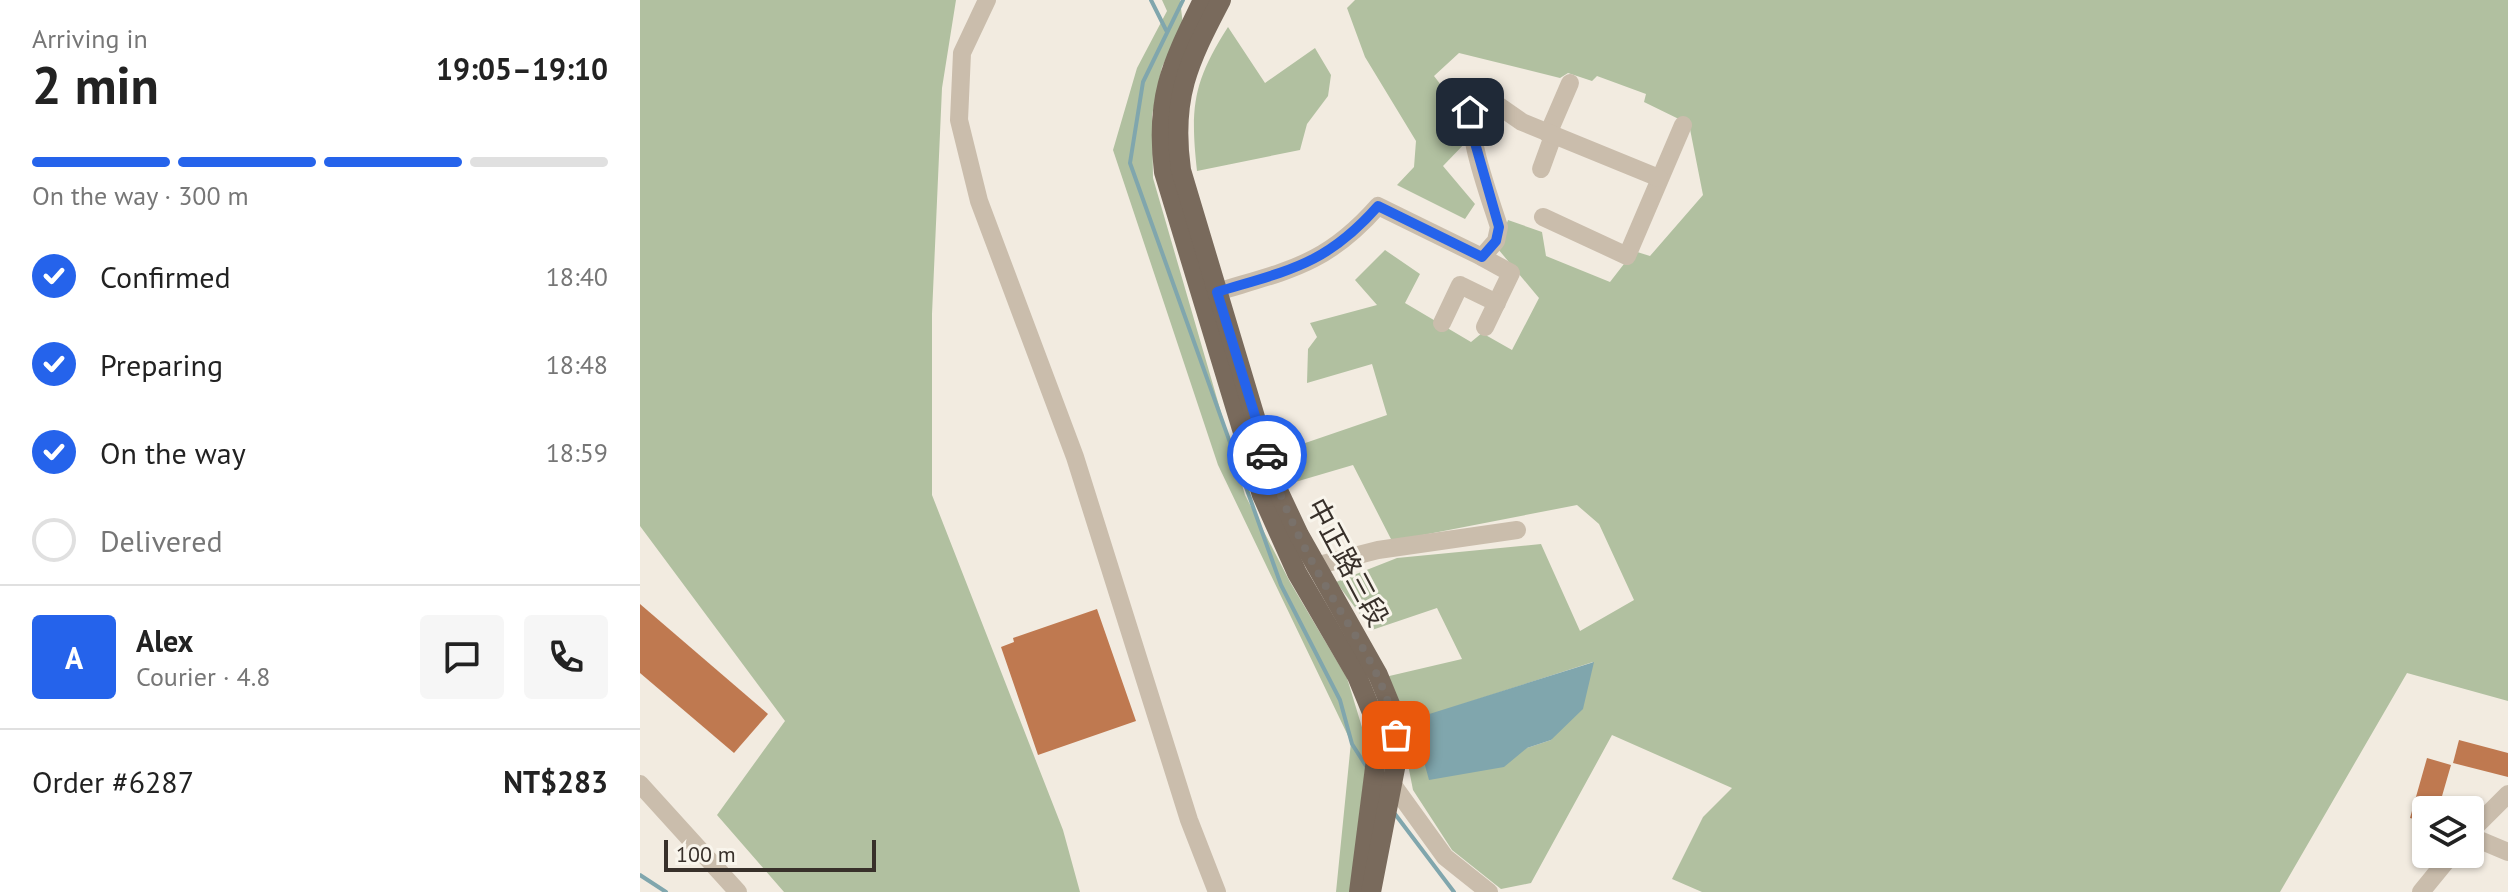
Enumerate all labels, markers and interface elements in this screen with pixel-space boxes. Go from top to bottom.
text: Arriving in [32,22,148,55]
text: 19:05–19:10 [436,49,608,88]
text: 2 min [32,51,159,118]
pin [1436,78,1504,146]
icon: home [1448,90,1492,134]
text: On the way · 300 m [32,179,249,212]
icon: check [32,254,76,298]
text: Confirmed [100,257,231,296]
text: 18:40 [546,260,608,293]
icon: check [32,342,76,386]
text: Preparing [100,345,223,384]
text: 18:48 [546,348,608,381]
courier [1227,415,1307,495]
icon: check [32,430,76,474]
text: On the way [100,433,246,472]
icon: car [1245,433,1289,477]
text: 18:59 [546,436,608,469]
street label: 中正路三段 [1299,492,1397,632]
text: Delivered [100,521,223,560]
button: chat [420,615,504,699]
button: phone [524,615,608,699]
text: Alex [136,621,193,660]
text: A [65,638,83,677]
text: Courier · 4.8 [136,660,270,693]
pin [1362,701,1430,769]
icon: bag [1374,713,1418,757]
text: Order #6287 [32,762,194,801]
text: NT$283 [503,762,608,801]
map controls [2412,796,2484,868]
button: layers [2412,796,2484,868]
scale bar [664,836,876,872]
text: 100 m [676,840,736,868]

